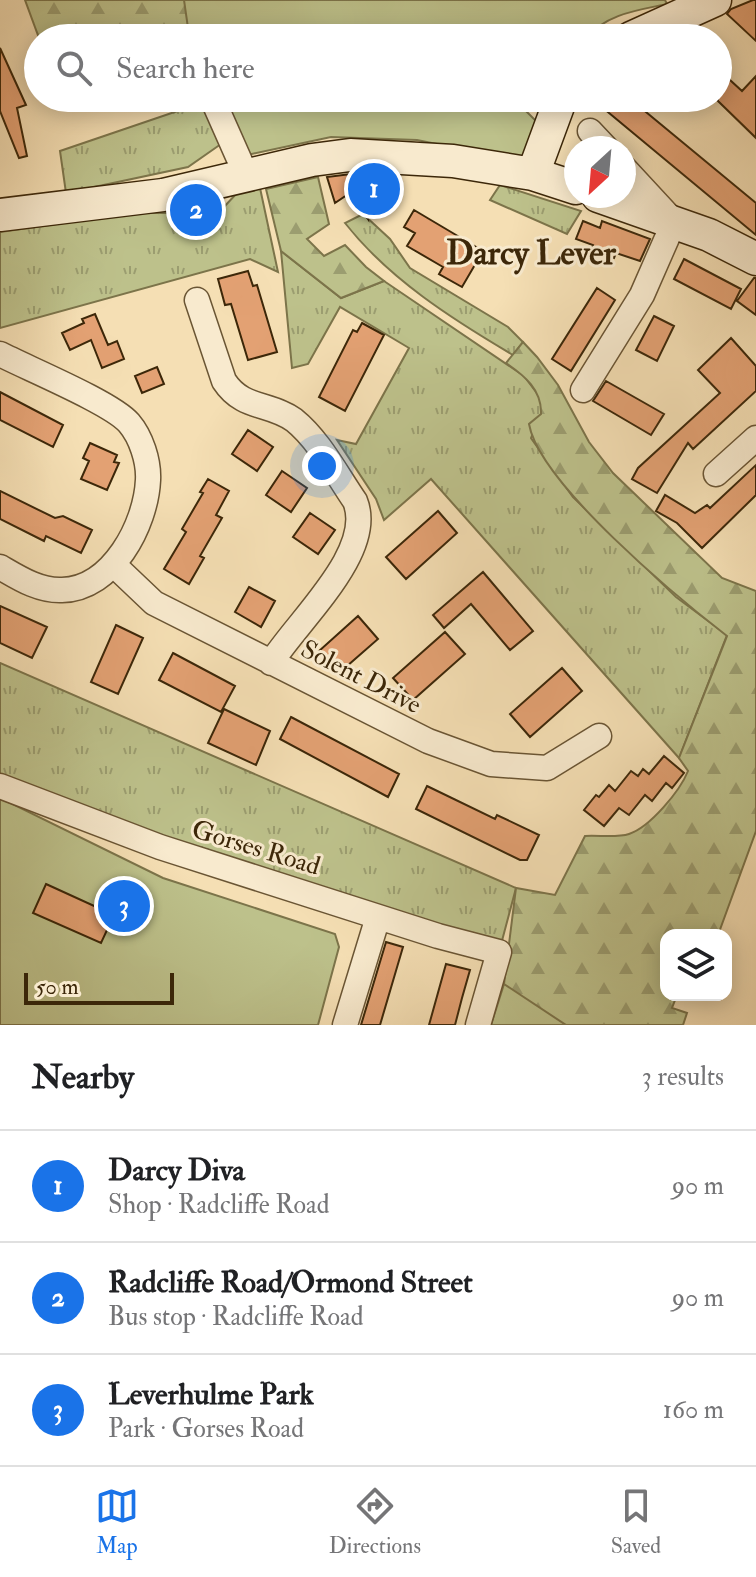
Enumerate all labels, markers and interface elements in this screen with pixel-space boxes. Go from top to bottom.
search box [24,24,732,112]
icon: search [52,46,96,90]
text: Search here [116,50,255,87]
north arrow [564,136,636,208]
pin: 1 [348,159,400,219]
pin: 2 [170,180,222,240]
district label: Darcy Lever [446,232,617,275]
your location [302,446,342,486]
street label: Solent Drive [295,633,427,721]
street label: Gorses Road [188,813,324,883]
pin: 3 [98,876,150,936]
map controls [660,929,732,1001]
button: layers [660,929,732,1001]
scale bar [24,969,174,1005]
text: 50 m [36,973,78,1001]
text: Nearby [32,1056,134,1099]
text: 3 results [642,1061,724,1093]
text: Darcy Diva [108,1152,245,1189]
text: 1 [53,1170,63,1202]
text: 90 m [672,1170,724,1202]
text: Shop · Radcliffe Road [108,1189,330,1221]
text: Radcliffe Road/Ormond Street [108,1264,473,1301]
text: 2 [51,1282,65,1314]
text: 90 m [672,1282,724,1314]
text: Bus stop · Radcliffe Road [108,1301,364,1333]
text: Leverhulme Park [108,1376,314,1413]
text: 3 [53,1394,63,1426]
text: 160 m [663,1394,724,1426]
text: Park · Gorses Road [108,1413,304,1445]
tab: Map [95,1484,139,1560]
tab: Directions [329,1484,421,1560]
tab: Saved [611,1484,661,1560]

